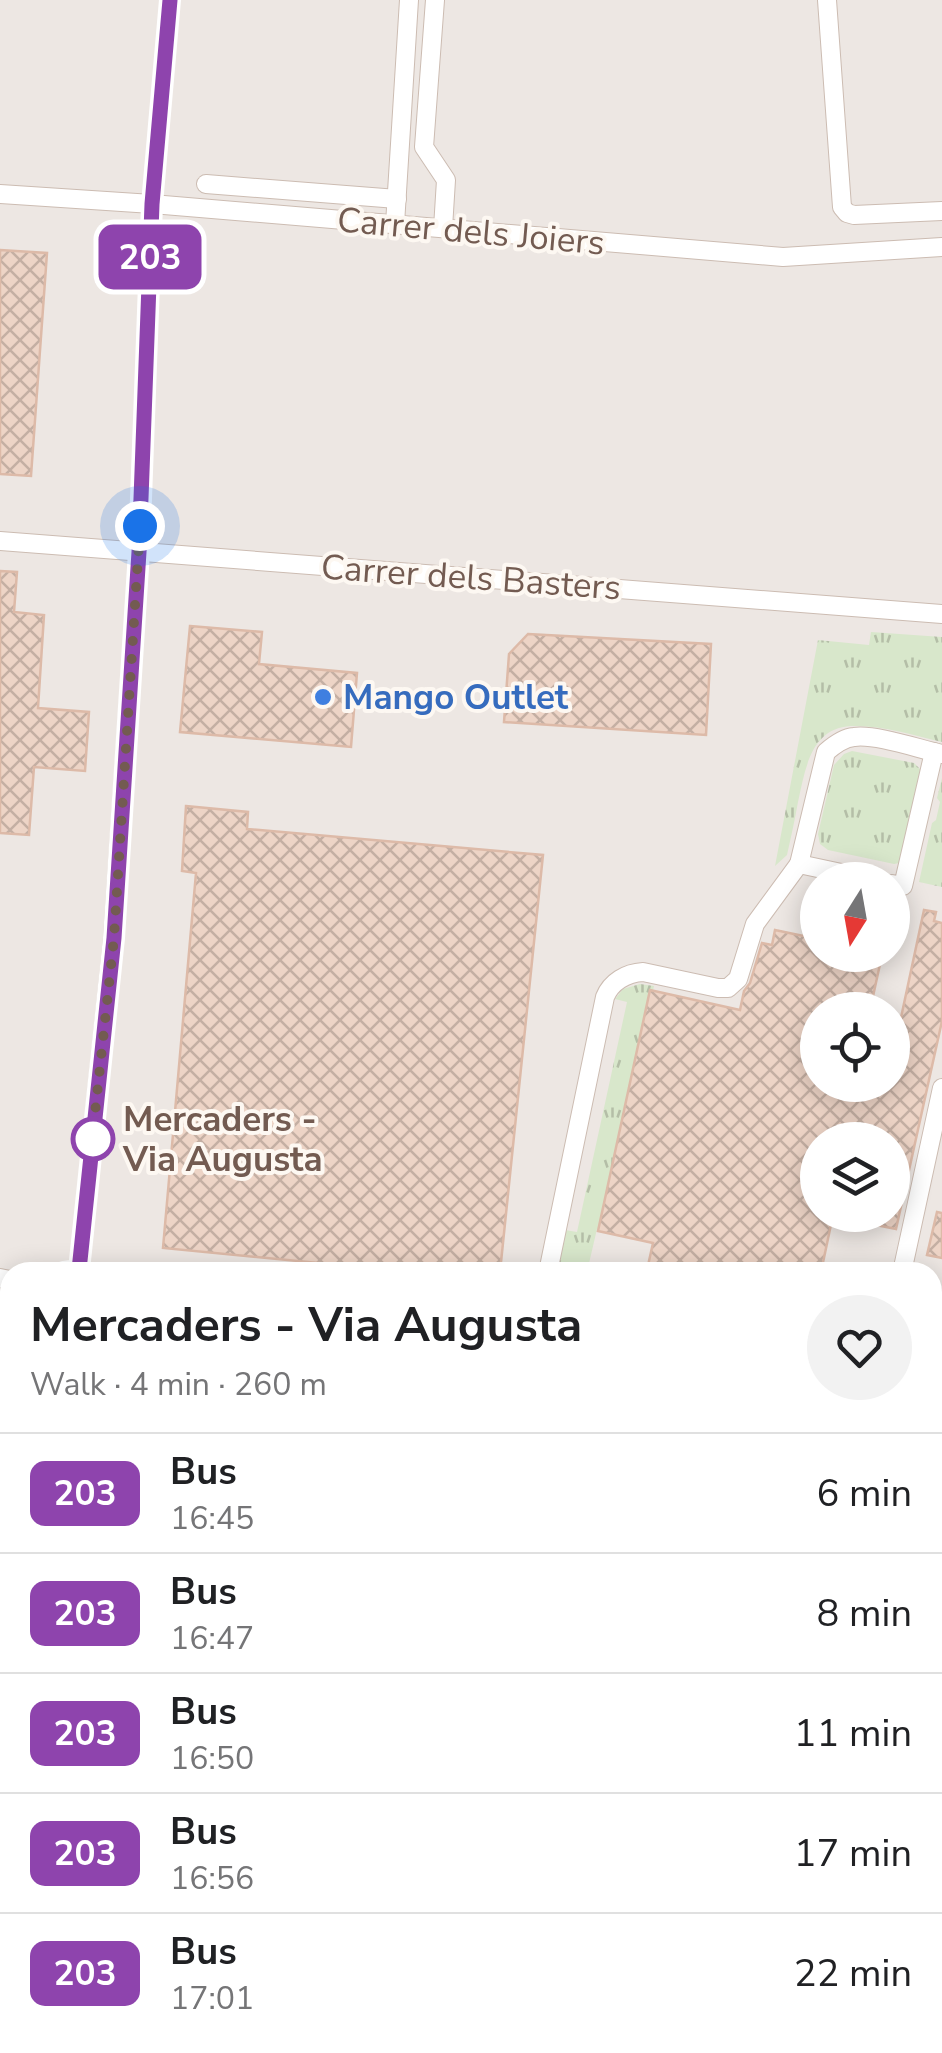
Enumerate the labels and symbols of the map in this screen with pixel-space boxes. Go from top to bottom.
street label: Carrer dels Joiers [335,196,607,267]
line badge: 203 [92,224,208,290]
your location [115,501,165,551]
street label: Carrer dels Basters [320,544,622,611]
place label: Mango Outlet [343,674,569,721]
marker: Mango Outlet [312,686,334,708]
north arrow [800,862,910,972]
place label: Mercaders - Via Augusta [122,1096,323,1183]
marker: Mercaders - Via Augusta [72,1118,114,1160]

